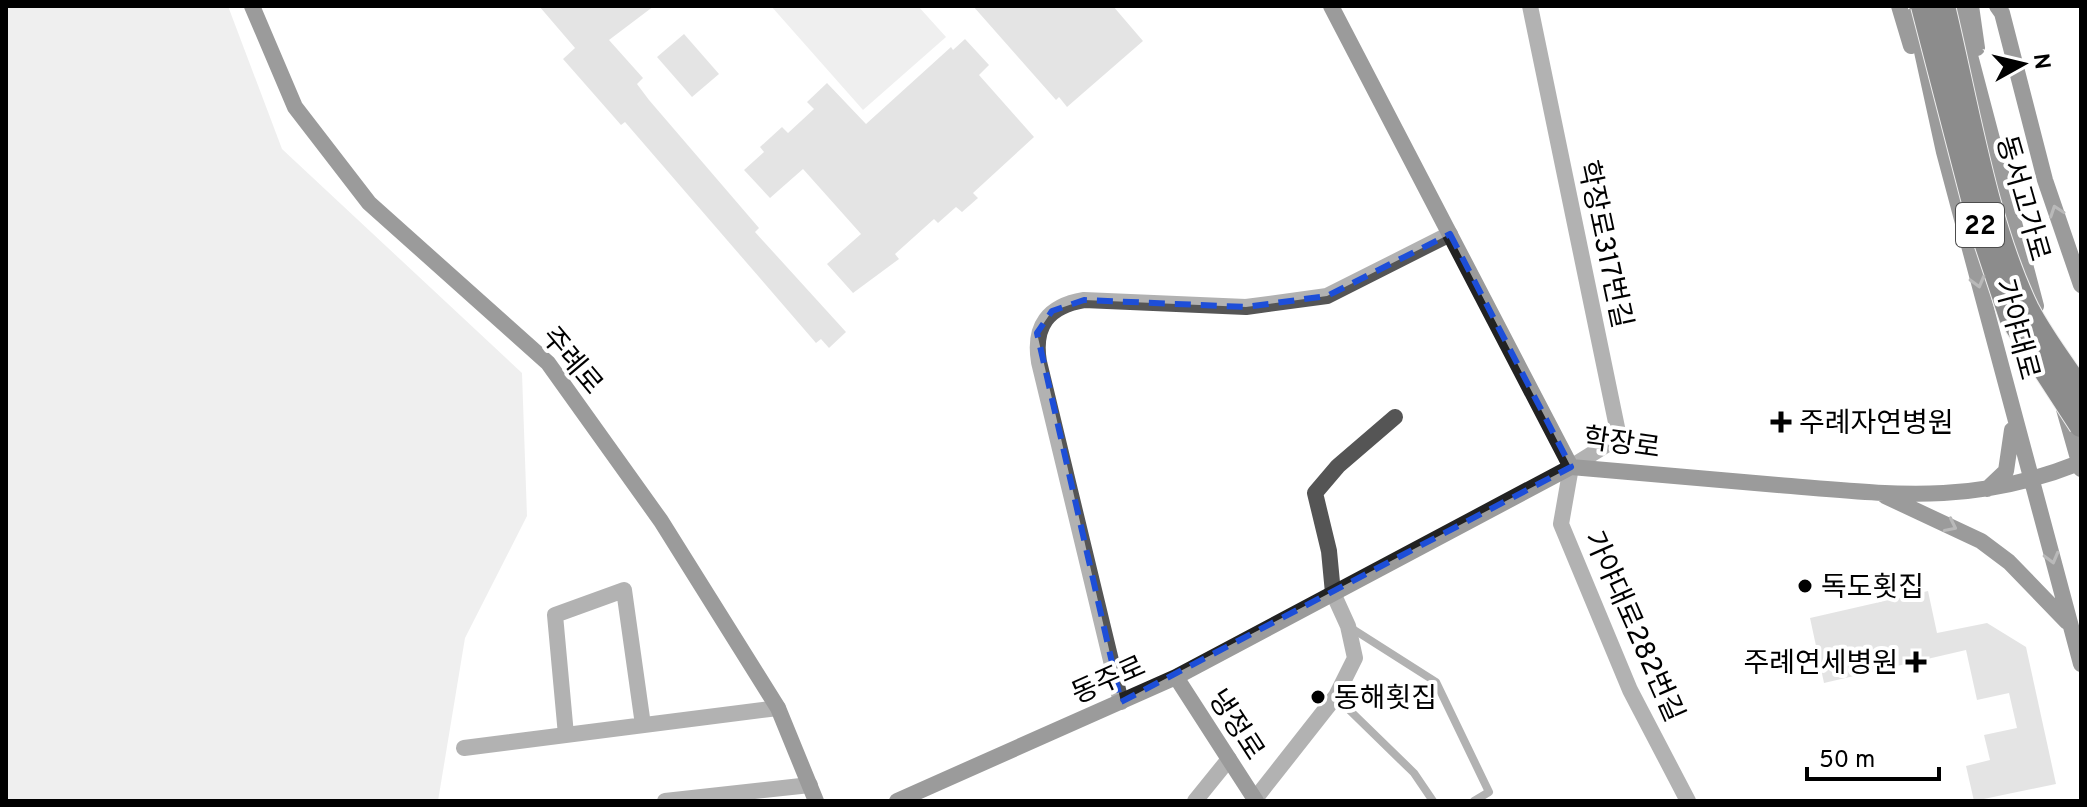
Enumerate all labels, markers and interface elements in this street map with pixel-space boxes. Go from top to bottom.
north arrow [1983,24,2063,104]
text: N [2026,52,2055,71]
street label: 동서고가로 [1986,132,2056,266]
street label: 학장로317번길 [1568,157,1638,332]
road number: 22 [1956,203,2004,247]
one-way arrow [2049,205,2065,219]
one-way arrow [1969,274,1986,288]
street label: 가야대로 [1984,275,2046,384]
street label: 주례로 [532,321,609,403]
place label: 주례자연병원 [1799,407,1954,443]
marker: 주례자연병원 [1770,411,1792,433]
street label: 학장로 [1581,422,1662,468]
one-way arrow [1943,516,1957,532]
street label: 가야대로282번길 [1574,526,1690,728]
one-way arrow [2043,550,2059,564]
place label: 독도횟집 [1821,571,1924,607]
marker: 독도횟집 [1796,577,1814,595]
place label: 주례연세병원 [1743,647,1898,683]
street label: 동주로 [1067,650,1152,714]
marker: 주례연세병원 [1905,651,1927,673]
place label: 동해횟집 [1334,682,1437,718]
street label: 냉정로 [1198,683,1271,768]
marker: 동해횟집 [1309,688,1327,706]
scale bar [1807,731,1939,781]
text: 50 m [1819,746,1875,776]

